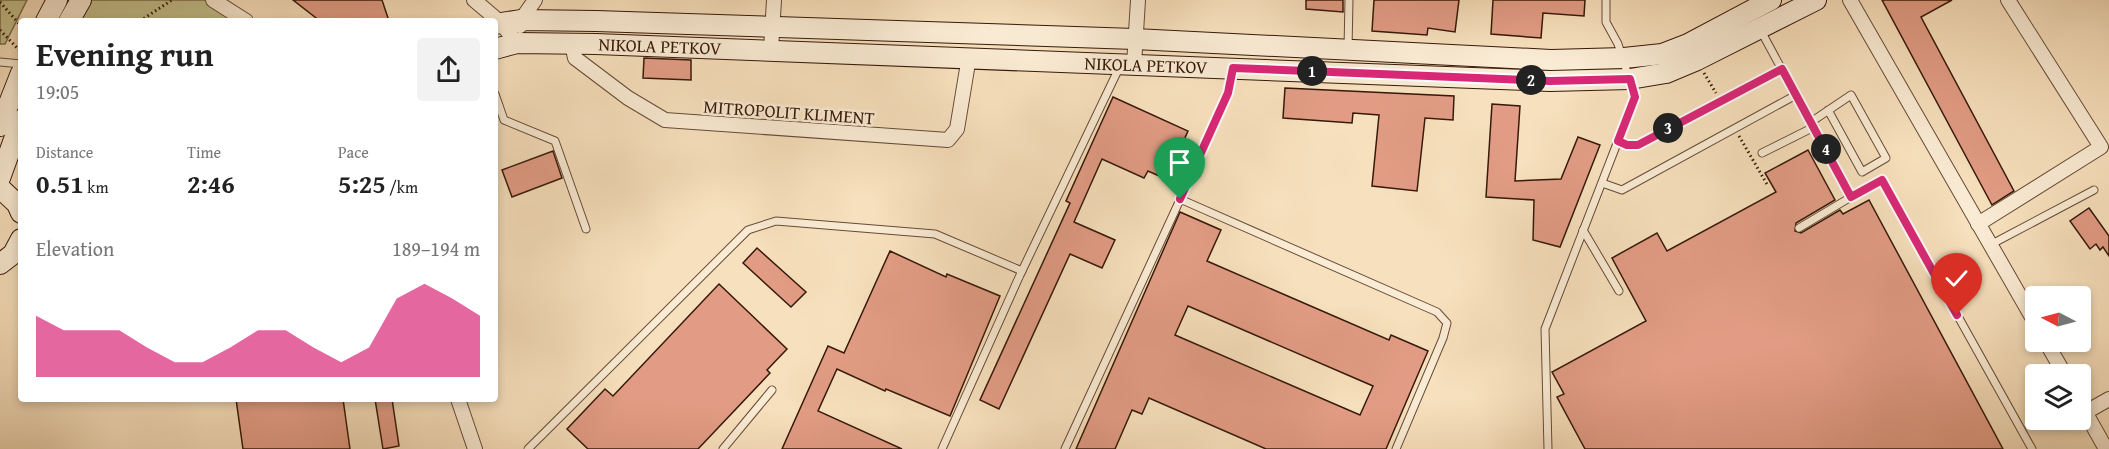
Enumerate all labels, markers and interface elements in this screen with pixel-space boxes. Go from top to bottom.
text: Evening run [36,30,213,78]
street label: NIKOLA PETKOV [598,30,722,62]
button: share [417,38,480,101]
street label: NIKOLA PETKOV [1084,49,1208,81]
pin: 1 [1297,56,1327,86]
text: 1 [1308,59,1316,83]
pin: 2 [1516,65,1546,95]
text: 2 [1527,68,1535,92]
text: 19:05 [36,77,79,106]
street label: MITROPOLIT KLIMENT [703,93,875,131]
pin: 3 [1653,113,1683,143]
text: 3 [1664,116,1672,140]
pin: 4 [1811,134,1841,164]
pin [1154,137,1205,199]
text: 4 [1822,137,1830,161]
text: Distance [36,140,93,164]
text: Time [187,140,221,164]
text: Pace [338,140,369,164]
icon: arrive [1163,146,1196,179]
text: 0.51 [36,164,84,203]
text: 2:46 [187,164,235,203]
text: 5:25 [338,164,386,203]
text: km [84,175,108,199]
text: /km [386,175,418,199]
text: Elevation [36,234,114,263]
text: 189–194 m [392,234,480,263]
pin [1931,253,1982,315]
icon: check [1940,262,1973,295]
north arrow [2025,286,2091,352]
map controls [2025,286,2091,430]
button: layers [2025,364,2091,430]

